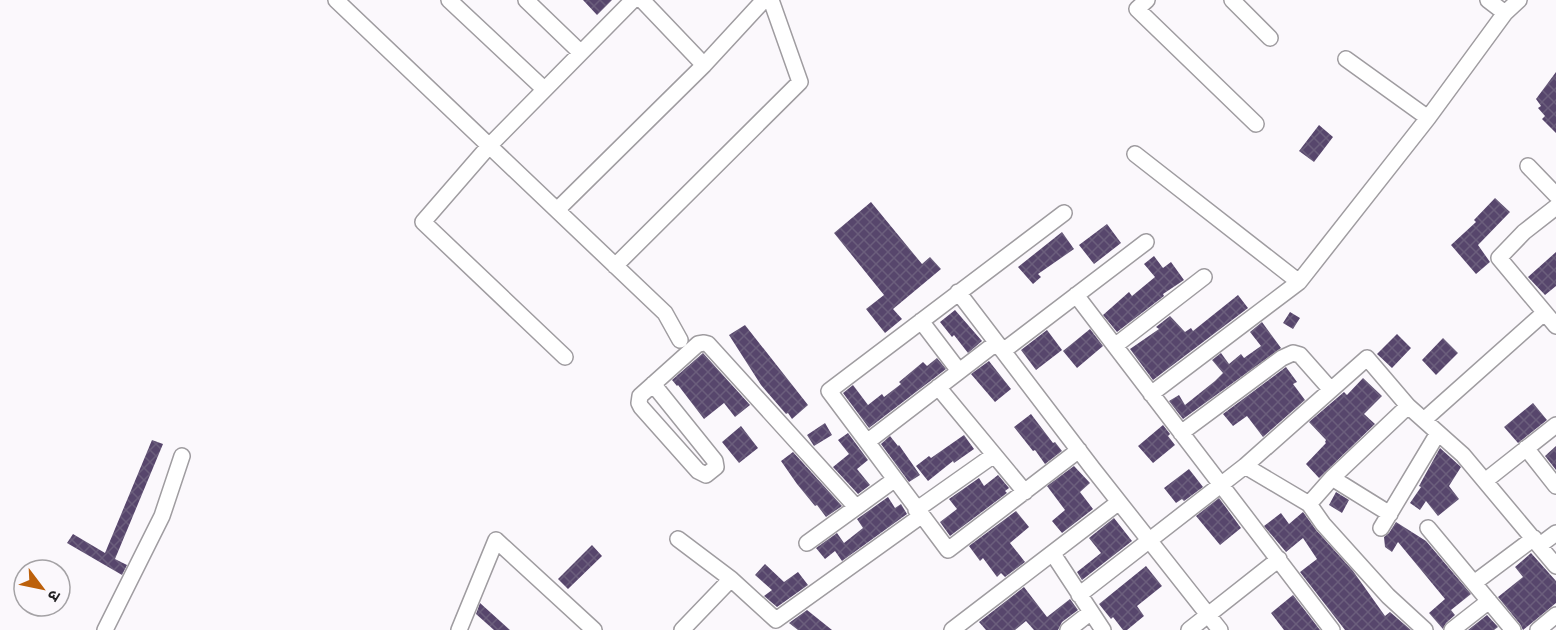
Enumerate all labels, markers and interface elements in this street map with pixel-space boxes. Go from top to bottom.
north arrow [12,558,72,618]
text: उ [42,586,66,606]

